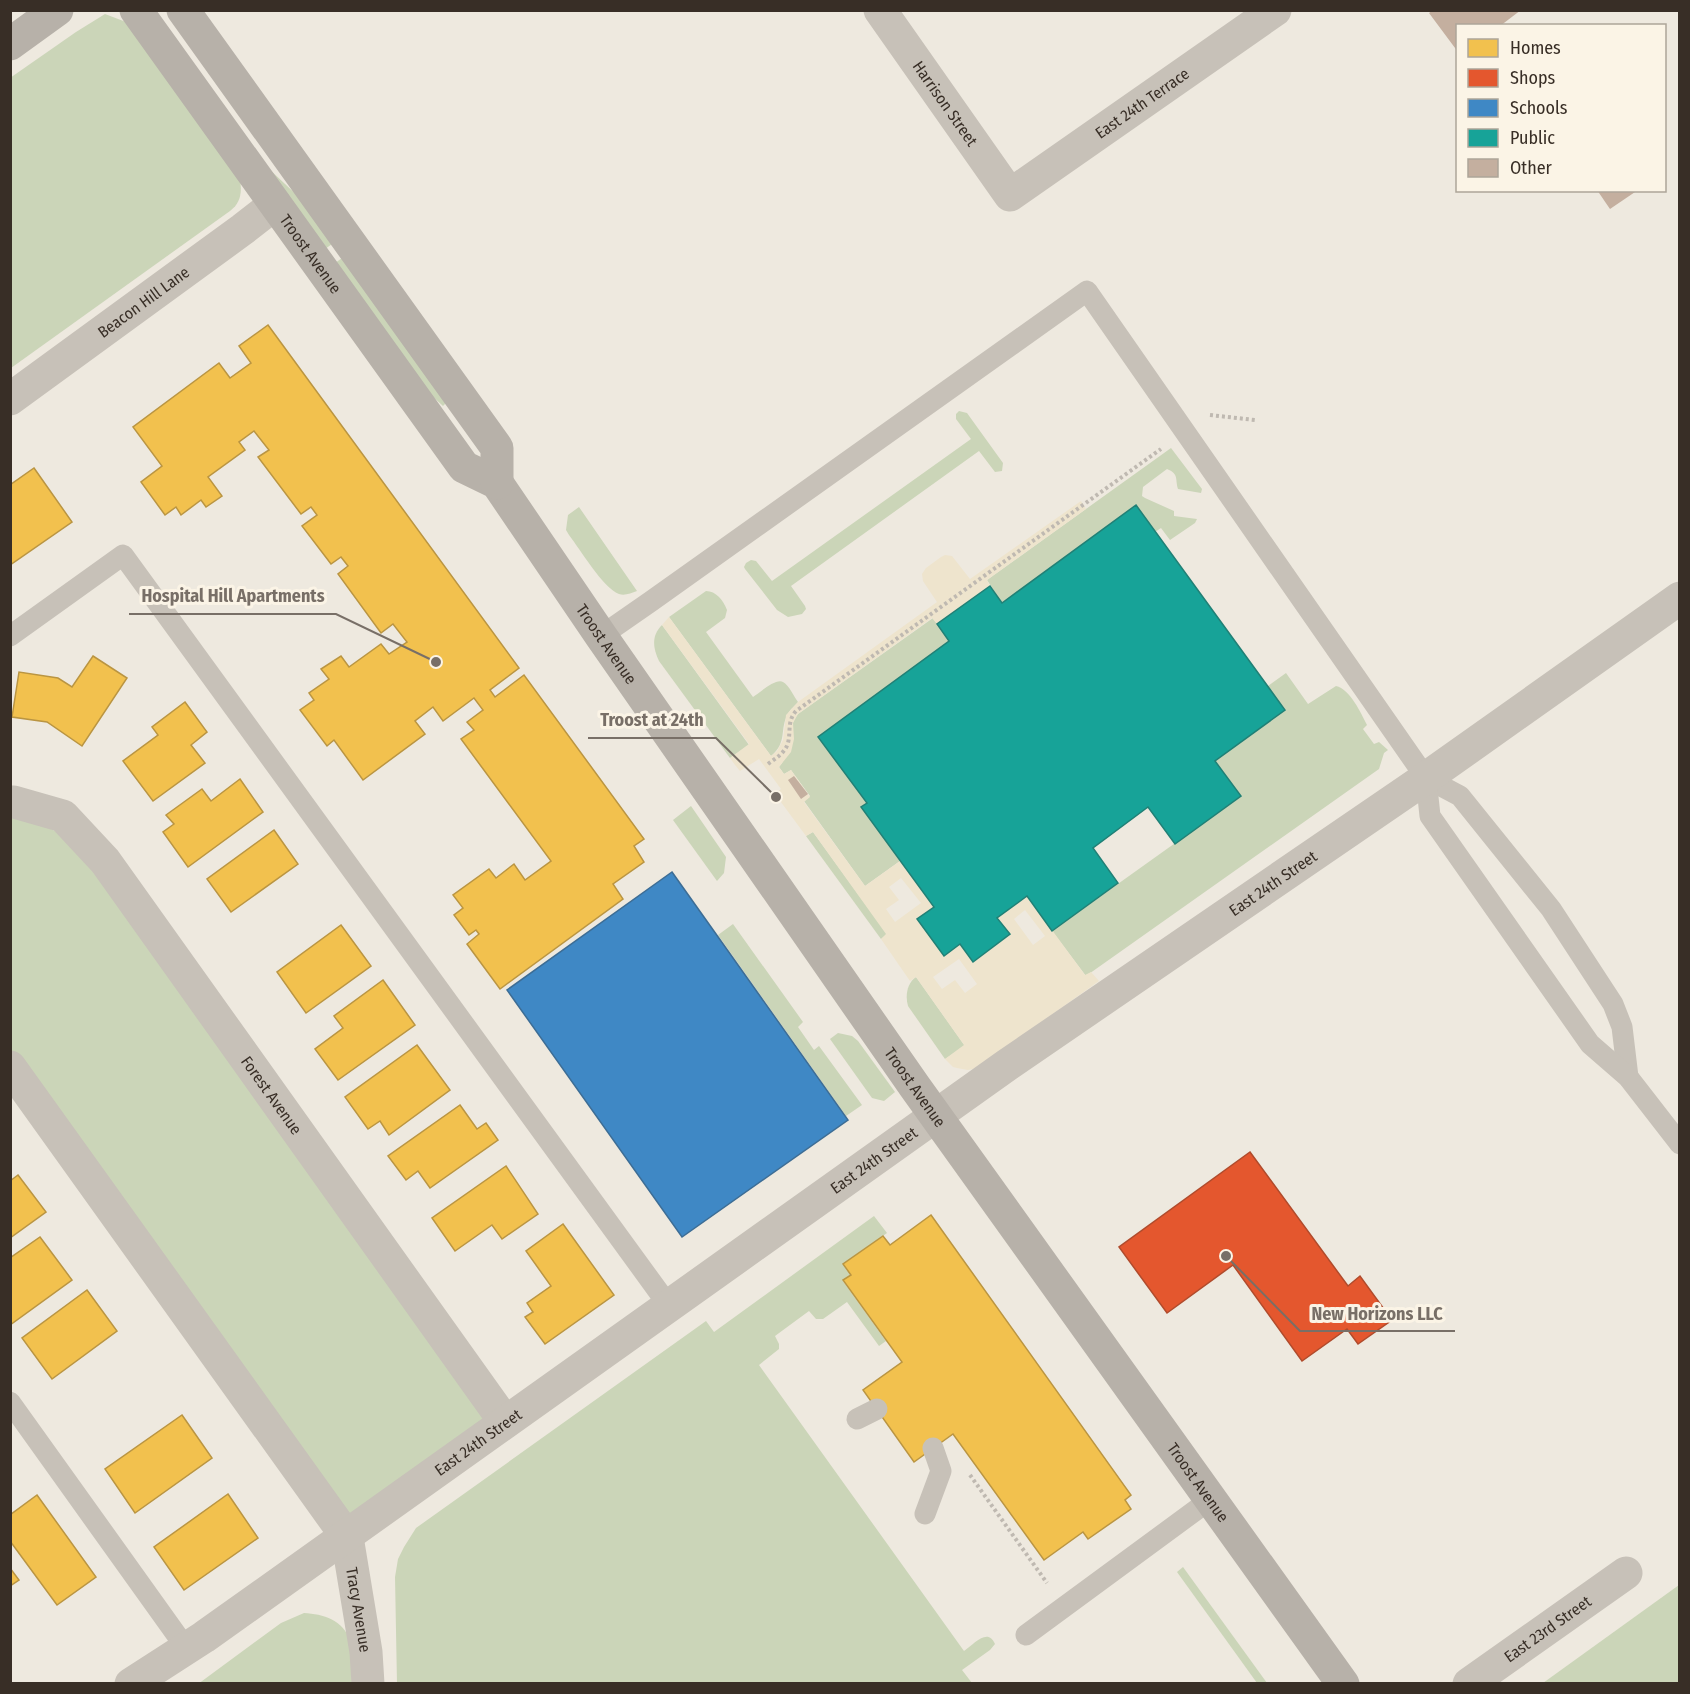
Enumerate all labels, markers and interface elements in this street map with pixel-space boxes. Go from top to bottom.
legend [1456,24,1666,192]
text: Homes [1510,37,1561,59]
street label: Harrison Street [909,57,982,150]
street label: East 24th Terrace [1092,64,1193,143]
text: Shops [1510,67,1555,89]
text: Schools [1510,97,1568,119]
text: Public [1510,127,1555,149]
text: Other [1510,157,1553,179]
street label: Troost Avenue [276,211,345,297]
street label: Beacon Hill Lane [94,262,193,342]
callout: Hospital Hill Apartments [129,578,336,614]
text: Hospital Hill Apartments [141,585,325,607]
street label: Troost Avenue [572,601,641,688]
callout: Troost at 24th [588,702,716,738]
text: Troost at 24th [600,709,704,731]
street label: East 24th Street [1226,846,1321,920]
street label: Troost Avenue [880,1044,950,1131]
street label: Forest Avenue [237,1052,306,1138]
street label: East 24th Street [827,1123,922,1198]
callout: New Horizons LLC [1300,1295,1455,1331]
text: New Horizons LLC [1311,1303,1443,1325]
street label: East 24th Street [431,1405,526,1480]
street label: Troost Avenue [1163,1439,1233,1526]
street label: Tracy Avenue [342,1566,375,1654]
street label: East 23rd Street [1501,1591,1595,1666]

